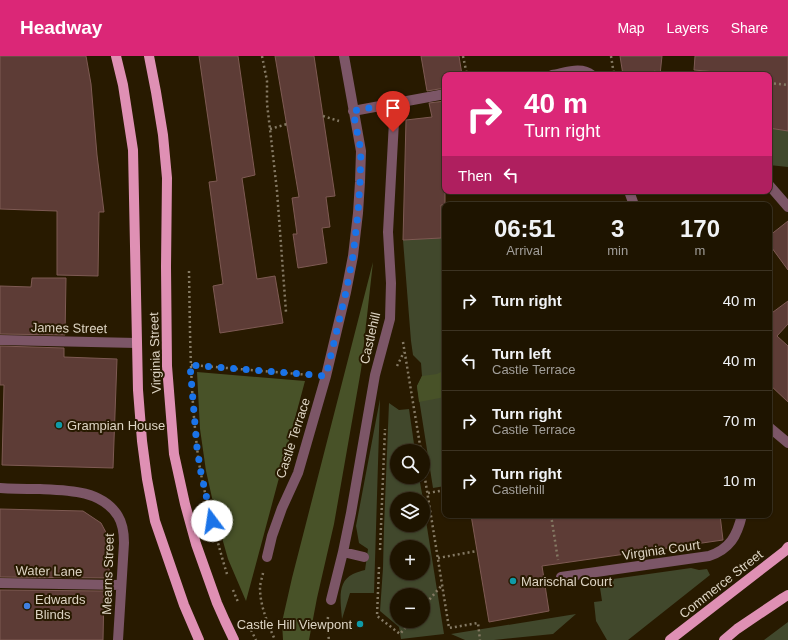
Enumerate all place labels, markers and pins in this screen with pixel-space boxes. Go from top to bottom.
pin [376,91,410,132]
place label: Grampian House [67,418,165,433]
marker: Grampian House [54,420,64,430]
place label: Marischal Court [521,574,612,589]
marker: Marischal Court [508,576,518,586]
place label: Edwards Blinds [35,592,86,622]
marker: Edwards Blinds [22,601,32,611]
place label: Castle Hill Viewpont [237,617,352,632]
marker: Castle Hill Viewpont [355,619,365,629]

